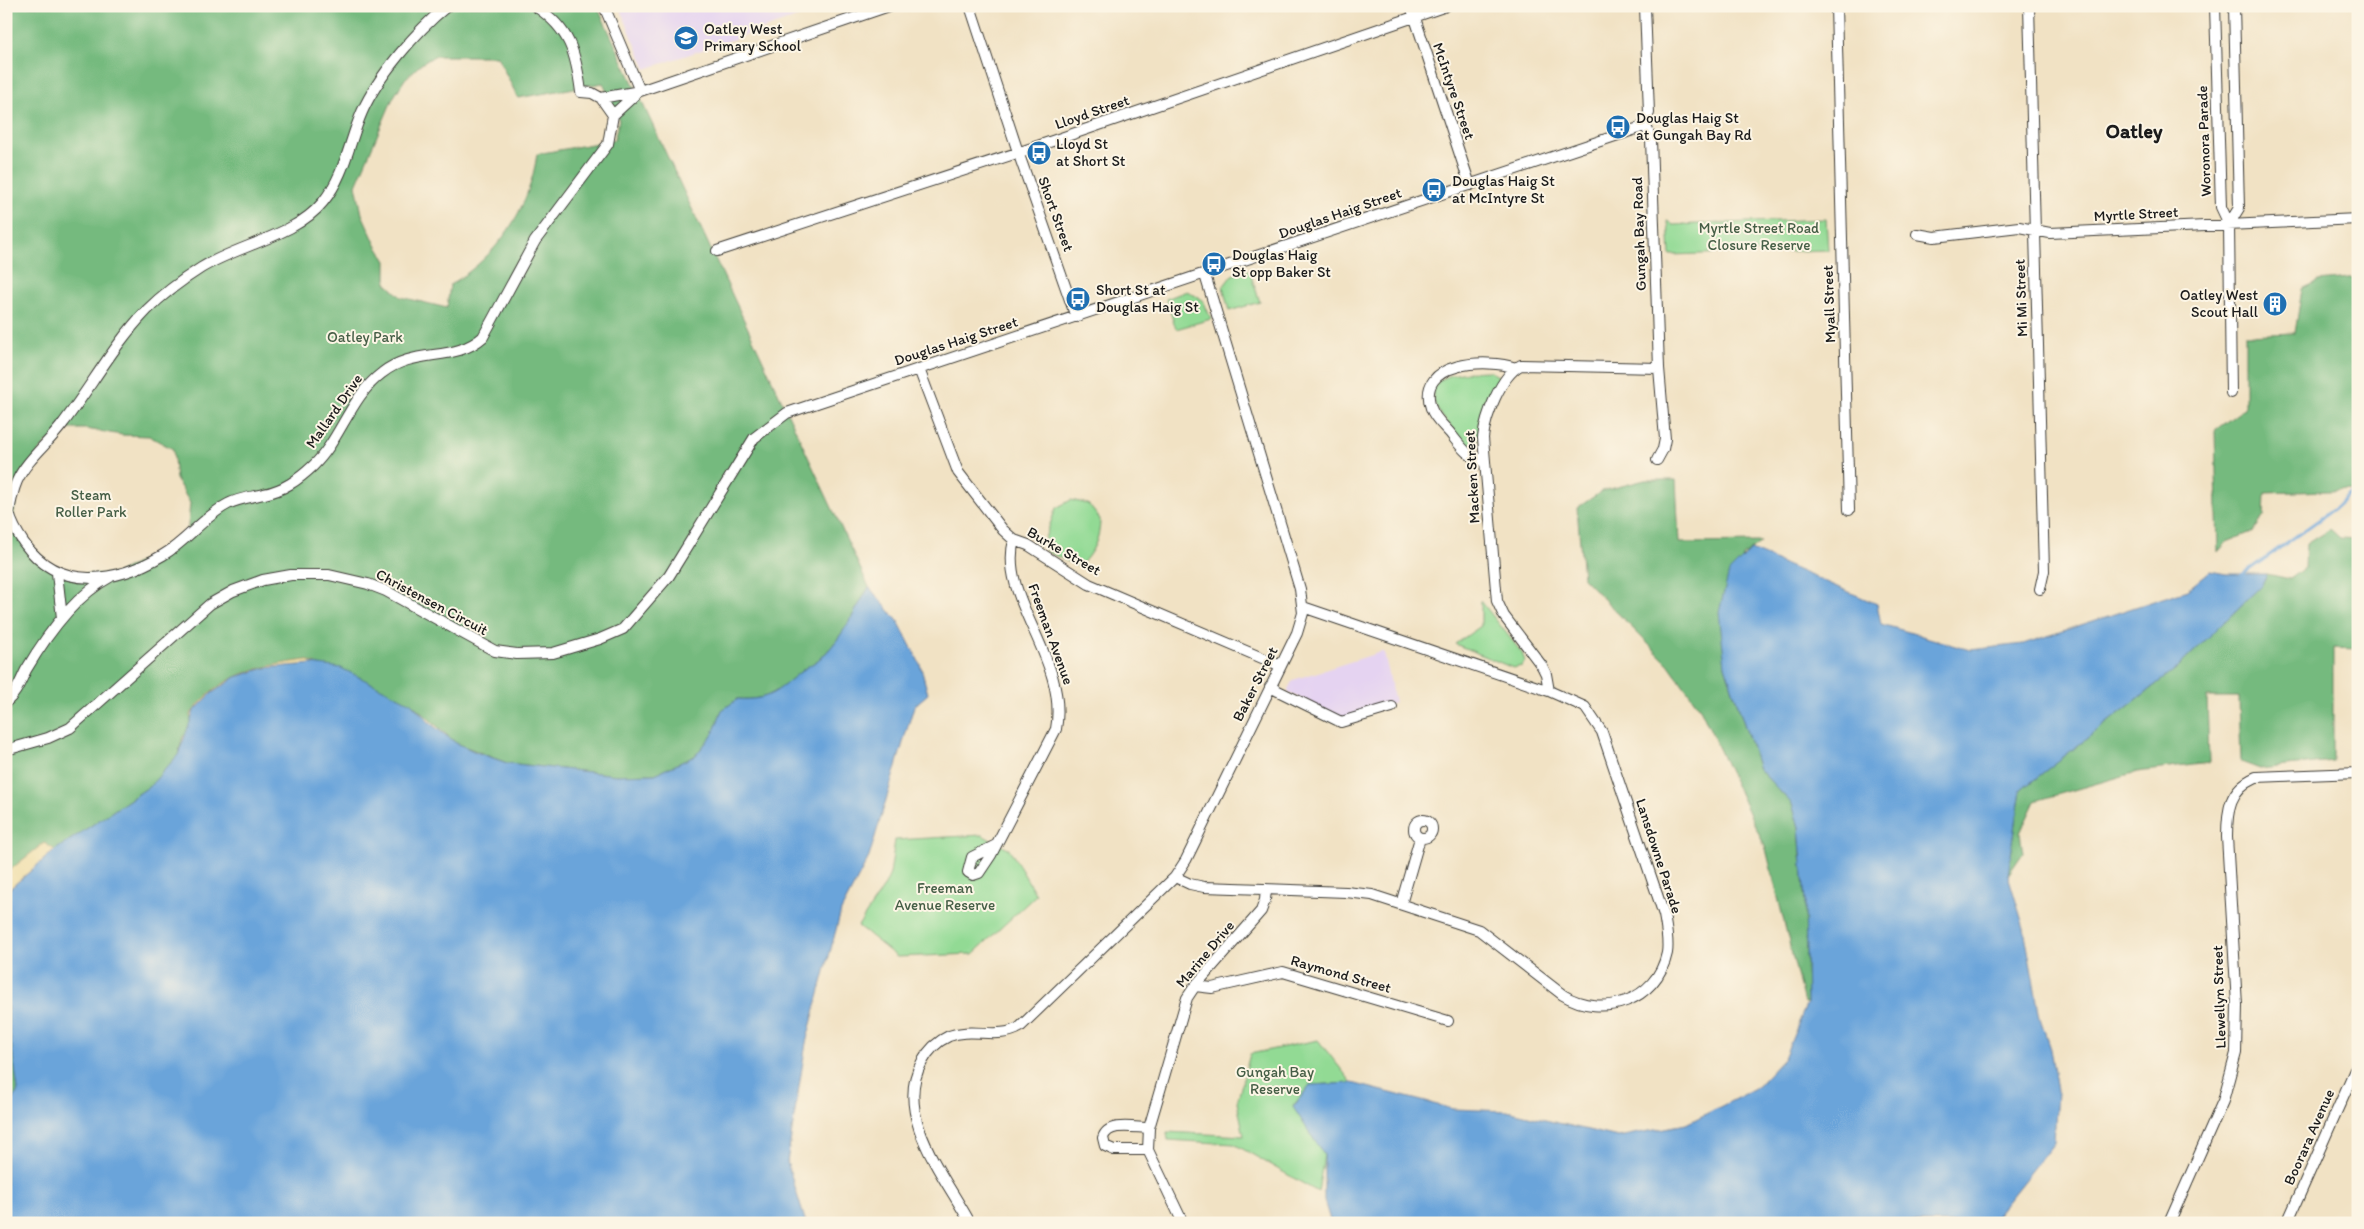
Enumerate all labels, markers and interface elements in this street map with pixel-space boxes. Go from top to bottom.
place label: Oatley West Primary School [704,20,802,55]
school or university icon: Oatley West Primary School [673,25,699,51]
street label: McIntyre Street [1429,40,1479,142]
street label: Woronora Parade [2193,85,2215,197]
street label: Lloyd Street [1052,91,1132,133]
place label: Douglas Haig St at Gungah Bay Rd [1636,109,1752,144]
bus stop icon: Douglas Haig St at Gungah Bay Rd [1605,114,1631,140]
district label: Oatley [2106,119,2163,144]
place label: Lloyd St at Short St [1056,135,1126,170]
bus stop icon: Lloyd St at Short St [1026,140,1052,166]
place label: Douglas Haig St at McIntyre St [1452,172,1555,207]
street label: Short Street [1034,174,1078,254]
bus stop icon: Douglas Haig St at McIntyre St [1421,177,1447,203]
street label: Gungah Bay Road [1628,177,1650,291]
street label: Douglas Haig Street [1276,183,1404,242]
street label: Myrtle Street [2093,203,2179,225]
park label: Myrtle Street Road Closure Reserve [1699,219,1819,254]
place label: Douglas Haig St opp Baker St [1232,246,1331,281]
bus stop icon: Douglas Haig St opp Baker St [1201,251,1227,277]
street label: Mi Mi Street [2011,258,2031,337]
street label: Myall Street [1819,264,1839,343]
place label: Short St at Douglas Haig St [1096,281,1199,316]
bus stop icon: Short St at Douglas Haig St [1065,286,1091,312]
place label: Oatley West Scout Hall [2180,286,2259,321]
building icon: Oatley West Scout Hall [2262,291,2288,317]
street label: Douglas Haig Street [892,312,1020,369]
park label: Oatley Park [327,328,403,346]
street label: Mallard Drive [302,370,366,452]
street label: Macken Street [1461,430,1483,524]
park label: Steam Roller Park [55,486,127,521]
street label: Burke Street [1024,523,1104,580]
street label: Christensen Circuit [373,565,491,639]
street label: Freeman Avenue [1024,581,1078,687]
street label: Baker Street [1228,643,1282,724]
street label: Lansdowne Parade [1632,796,1686,916]
park label: Freeman Avenue Reserve [895,879,995,914]
street label: Marine Drive [1172,917,1238,991]
street label: Llewellyn Street [2208,945,2230,1049]
street label: Raymond Street [1289,951,1394,997]
park label: Gungah Bay Reserve [1236,1063,1314,1098]
street label: Boorara Avenue [2280,1086,2338,1188]

